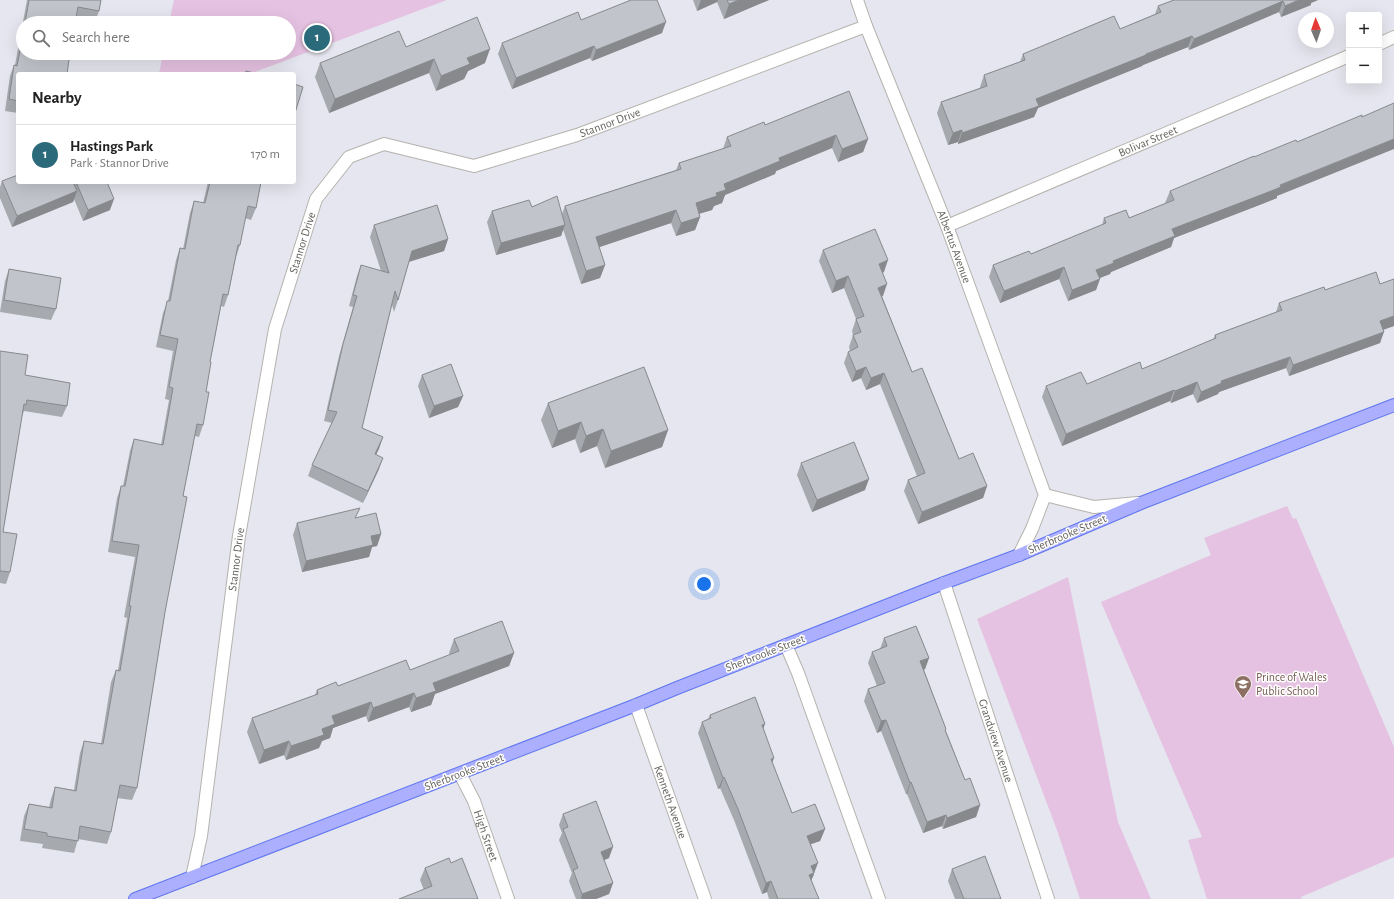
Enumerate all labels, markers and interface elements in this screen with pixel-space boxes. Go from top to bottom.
north arrow [1298,12,1334,48]
map controls [1346,12,1382,84]
button: + [1346,12,1382,48]
search box [16,16,296,60]
pin: 1 [304,23,330,53]
icon: search [30,27,52,49]
text: Search here [62,30,130,45]
button: − [1346,48,1382,84]
text: Nearby [32,89,82,106]
street label: Stannor Drive [578,106,642,139]
street label: Bolivar Street [1117,123,1179,159]
text: Hastings Park [70,139,153,154]
text: 1 [43,148,47,161]
text: 170 m [251,148,280,161]
text: Park · Stannor Drive [70,157,169,170]
street label: Albertus Avenue [935,208,973,285]
street label: Stannor Drive [287,210,318,275]
street label: Sherbrooke Street [1026,512,1108,556]
street label: Stannor Drive [226,527,246,592]
your location [694,574,714,594]
street label: Sherbrooke Street [724,632,806,674]
place label: Prince of Wales Public School [1256,671,1327,697]
school or university icon: Prince of Wales Public School [1233,674,1253,699]
street label: Grandview Avenue [977,697,1015,784]
street label: Sherbrooke Street [423,751,505,793]
street label: Kenneth Avenue [652,764,689,840]
street label: High Street [472,808,500,863]

